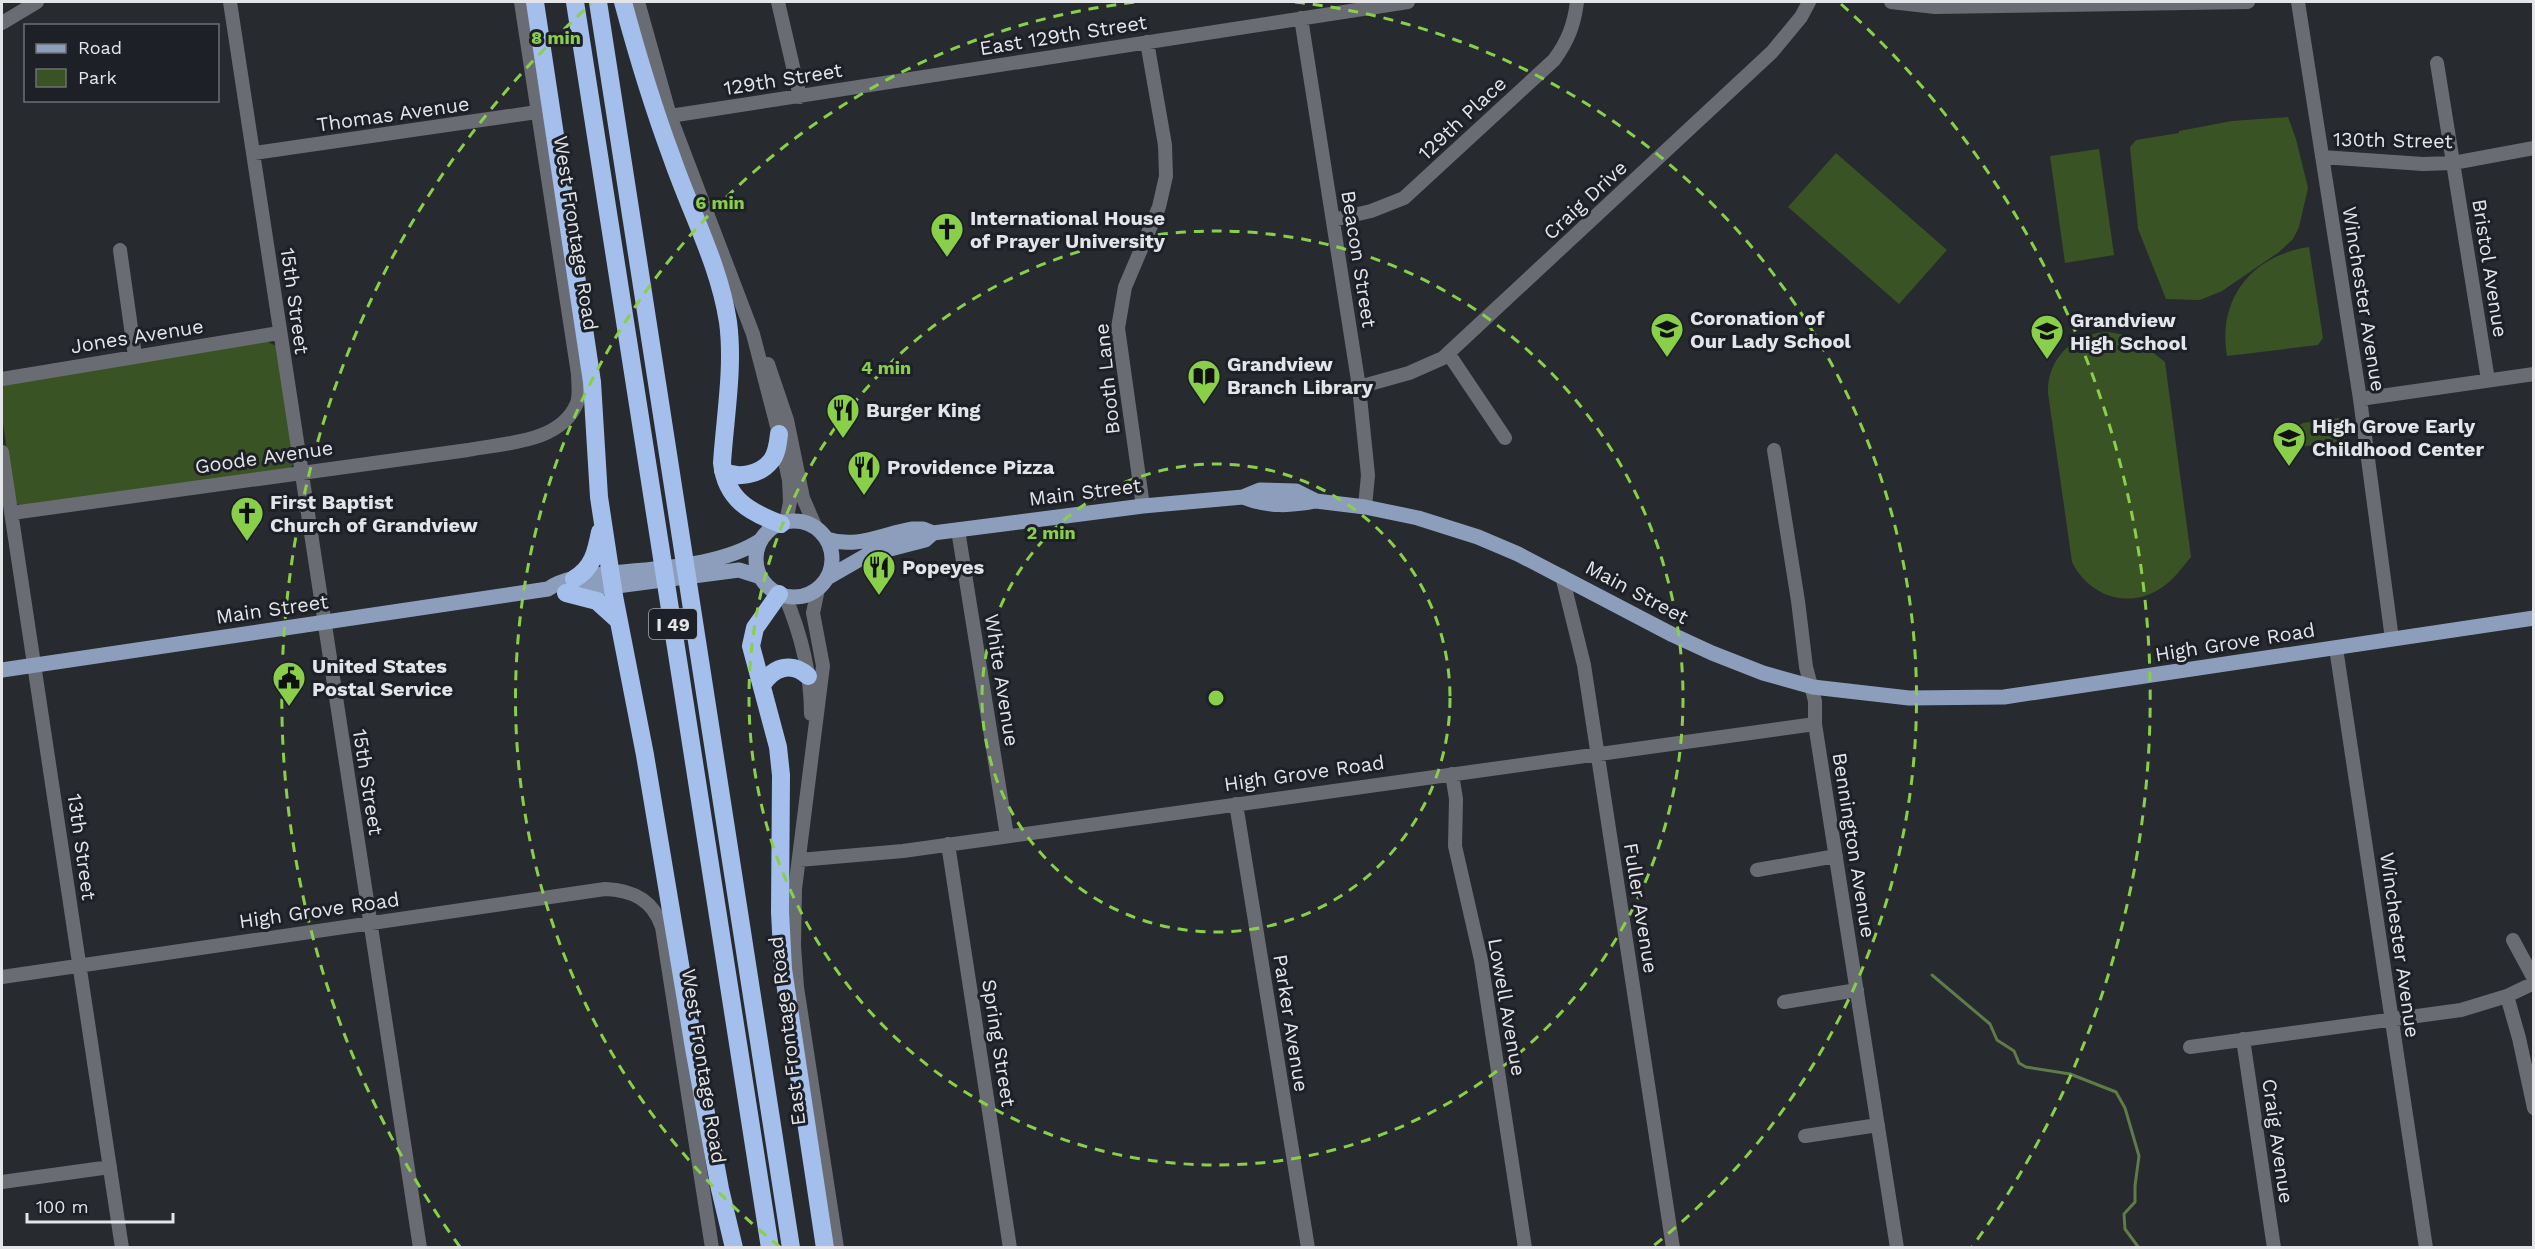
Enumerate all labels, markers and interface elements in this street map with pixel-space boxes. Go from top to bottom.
street label: East 129th Street [978,10,1149,60]
legend [24,24,219,102]
text: 8 min [531,27,581,48]
text: Road [78,37,122,58]
street label: 129th Street [722,58,845,100]
text: Park [78,67,117,88]
street label: 129th Place [1413,71,1511,165]
street label: Thomas Avenue [315,91,471,137]
street label: 130th Street [2333,127,2454,153]
street label: West Frontage Road [549,134,603,332]
street label: Craig Drive [1538,155,1632,245]
street label: Beacon Street [1336,189,1382,330]
text: 6 min [695,192,745,213]
street label: Bristol Avenue [2467,197,2513,339]
street label: Winchester Avenue [2338,205,2390,393]
place label: International House of Prayer University [970,206,1166,253]
church icon: International House of Prayer University [929,211,965,258]
street label: 15th Street [276,246,314,356]
place label: Coronation of Our Lady School [1690,306,1851,353]
place label: Grandview High School [2070,308,2188,355]
school or university icon: Coronation of Our Lady School [1649,311,1685,358]
school or university icon: Grandview High School [2029,313,2065,360]
street label: Jones Avenue [69,314,205,358]
street label: Booth Lane [1089,322,1125,436]
place label: Grandview Branch Library [1227,352,1374,399]
text: 4 min [861,357,911,378]
library icon: Grandview Branch Library [1186,358,1222,405]
restaurant icon: Burger King [825,392,861,439]
place label: Burger King [866,398,981,422]
place label: High Grove Early Childhood Center [2312,414,2484,461]
school or university icon: High Grove Early Childhood Center [2271,420,2307,467]
street label: Goode Avenue [193,435,335,479]
restaurant icon: Providence Pizza [846,449,882,496]
place label: Providence Pizza [887,455,1055,479]
street label: Main Street [1027,473,1143,511]
place label: First Baptist Church of Grandview [270,490,478,537]
church icon: First Baptist Church of Grandview [229,495,265,542]
text: 2 min [1026,522,1076,543]
restaurant icon: Popeyes [861,549,897,596]
place label: Popeyes [902,555,984,579]
street label: Main Street [1581,555,1693,629]
street label: Main Street [214,589,330,629]
road number: I 49 [649,609,697,639]
street label: White Avenue [980,612,1024,748]
street label: High Grove Road [2153,617,2317,667]
place label: United States Postal Service [312,654,453,701]
public building icon: United States Postal Service [271,660,307,707]
centre of rings [1206,688,1226,708]
street label: 15th Street [348,727,388,837]
street label: High Grove Road [1222,750,1386,796]
street label: Bennington Avenue [1828,751,1880,939]
street label: 13th Street [63,792,101,902]
street label: Fuller Avenue [1619,841,1663,975]
street label: Winchester Avenue [2375,851,2425,1039]
street label: High Grove Road [237,887,401,933]
street label: East Frontage Road [763,935,811,1127]
street label: Lowell Avenue [1483,936,1531,1078]
street label: Parker Avenue [1268,953,1314,1093]
street label: West Frontage Road [677,967,731,1165]
street label: Spring Street [977,978,1021,1109]
street label: Craig Avenue [2257,1077,2299,1205]
scale bar [27,1186,172,1224]
text: 100 m [36,1196,89,1217]

